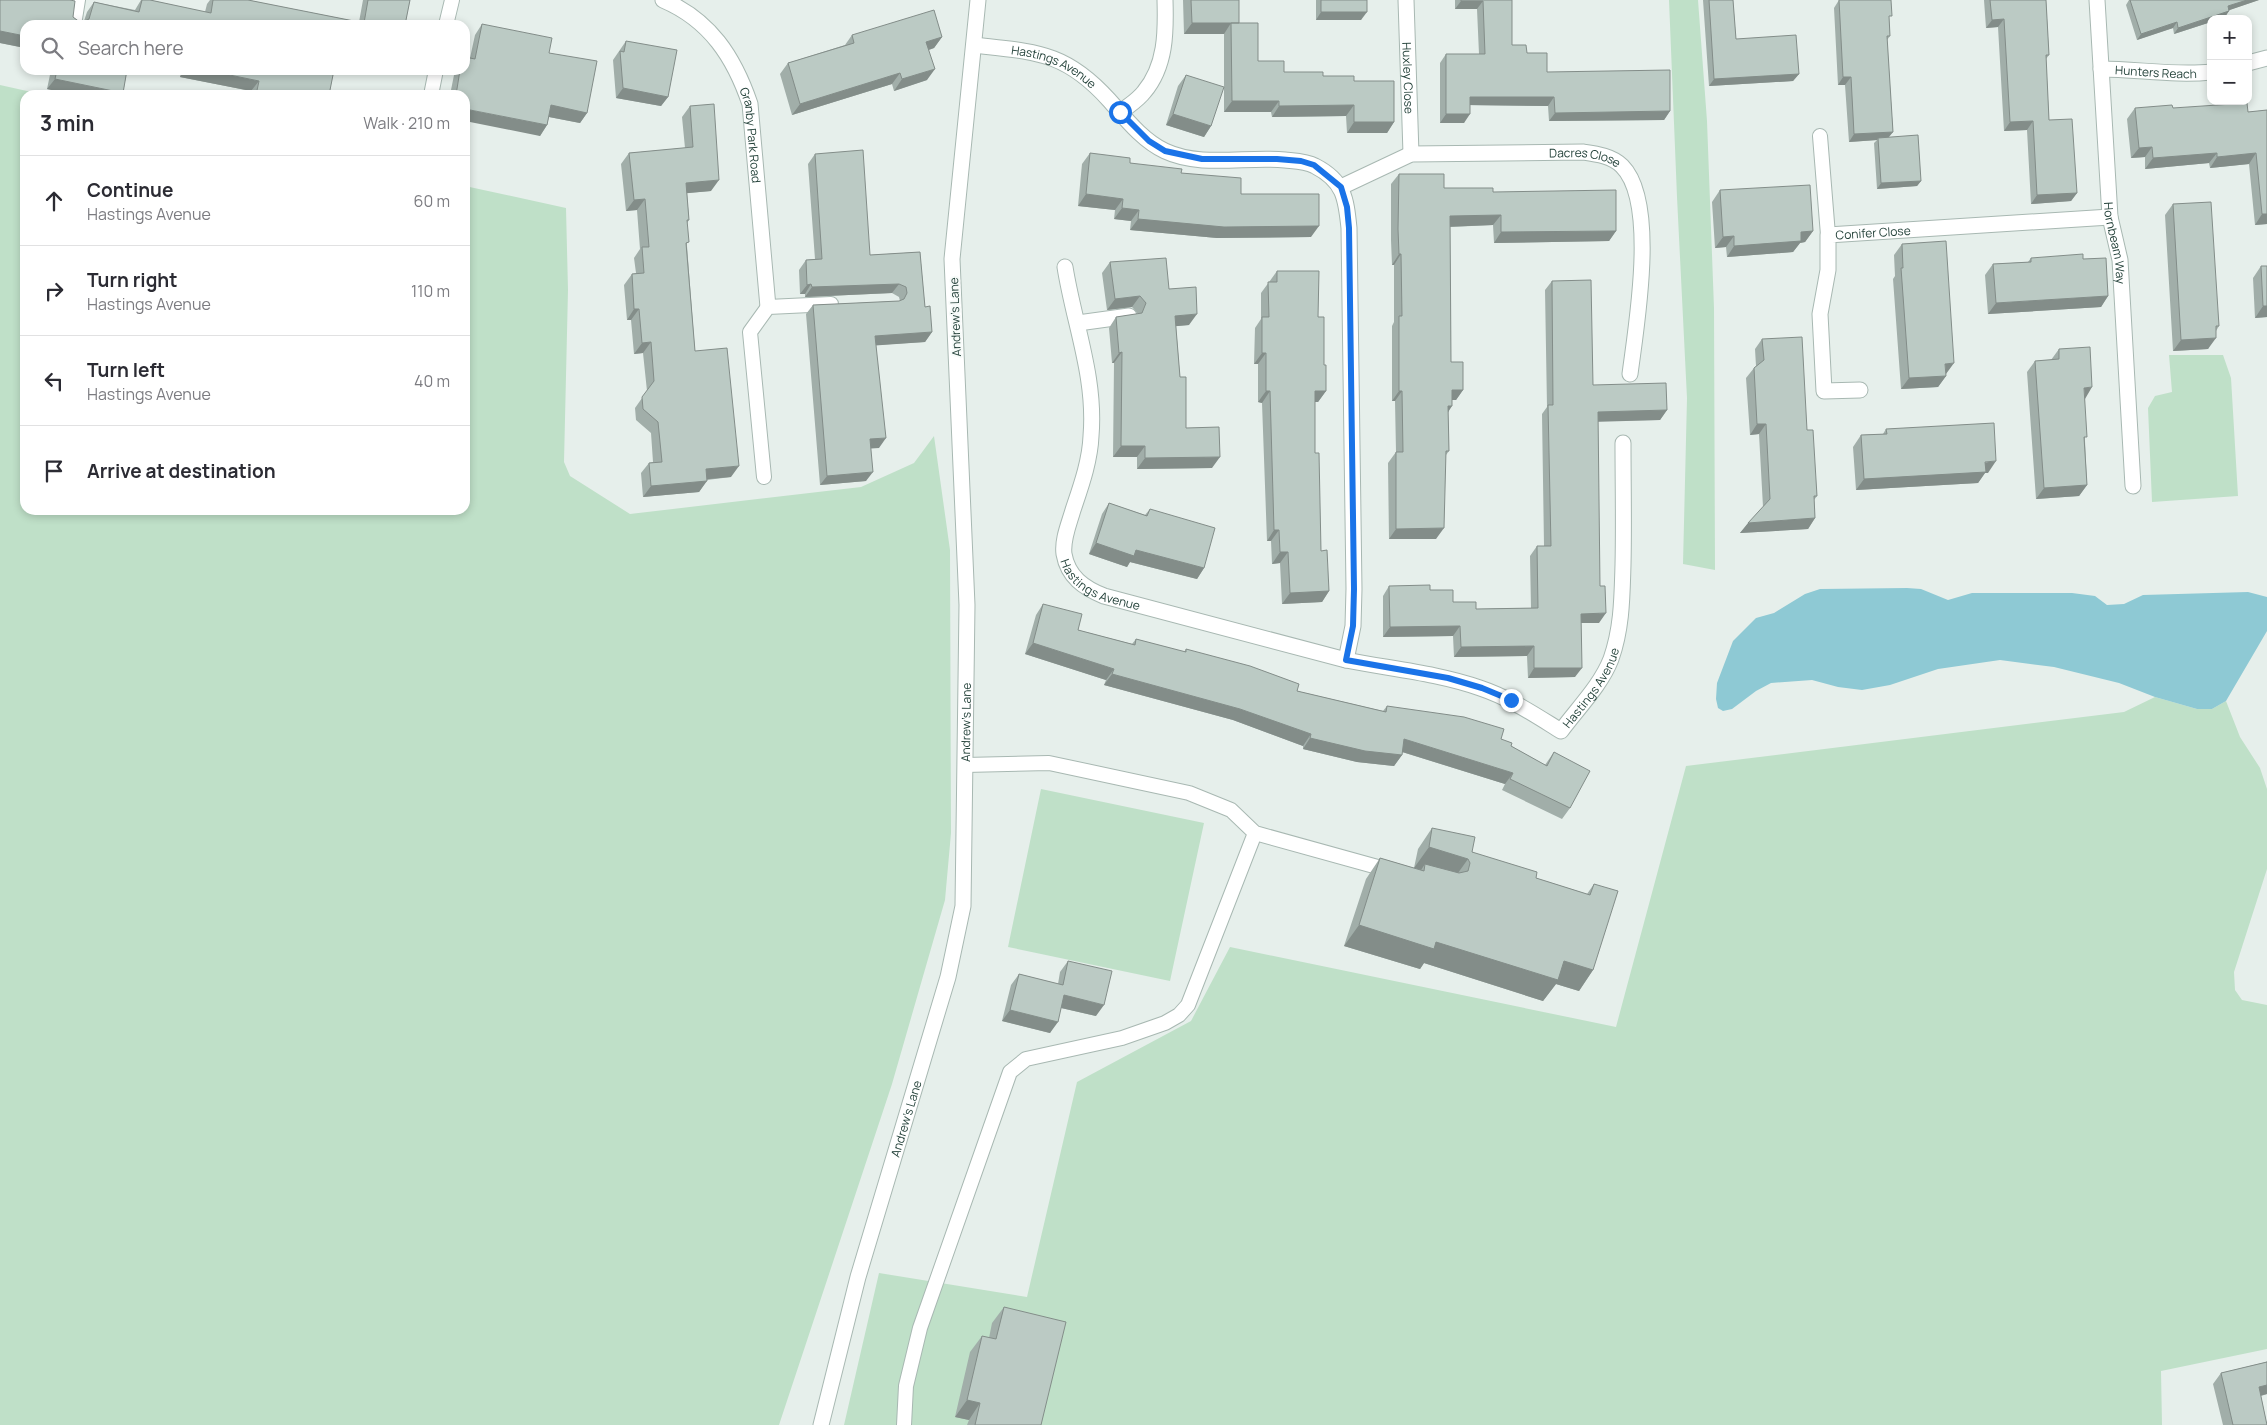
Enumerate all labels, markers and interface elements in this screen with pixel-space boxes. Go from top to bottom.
map controls [2207,15,2252,105]
button: + [2207,15,2252,60]
search box [20,20,470,75]
icon: search [38,34,66,62]
text: Search here [78,35,184,61]
street label: Hastings Avenue [1010,41,1101,92]
street label: Huxley Close [1399,42,1418,114]
button: − [2207,60,2252,105]
street label: Hunters Reach [2115,61,2197,82]
street label: Granby Park Road [736,84,765,184]
route start [1109,101,1132,124]
text: 3 min [40,109,94,137]
text: Walk · 210 m [363,112,450,134]
street label: Dacres Close [1549,143,1625,171]
text: Continue [87,177,173,203]
icon: ahead [40,187,68,215]
text: 60 m [414,190,450,212]
street label: Hornbeam Way [2101,201,2130,285]
text: Hastings Avenue [87,203,211,225]
street label: Conifer Close [1835,221,1911,243]
text: Turn right [87,267,177,293]
icon: right [40,277,68,305]
street label: Andrew's Lane [945,277,965,357]
text: 110 m [411,280,450,302]
text: Hastings Avenue [87,293,211,315]
text: Turn left [87,357,165,383]
icon: left [40,367,68,395]
text: 40 m [414,370,450,392]
text: Hastings Avenue [87,383,211,405]
icon: arrive [40,457,68,485]
text: Arrive at destination [87,458,276,484]
street label: Hastings Avenue [1057,556,1142,614]
street label: Hastings Avenue [1558,645,1623,731]
street label: Andrew's Lane [956,683,974,762]
route end [1500,689,1523,712]
street label: Andrew's Lane [886,1078,925,1159]

